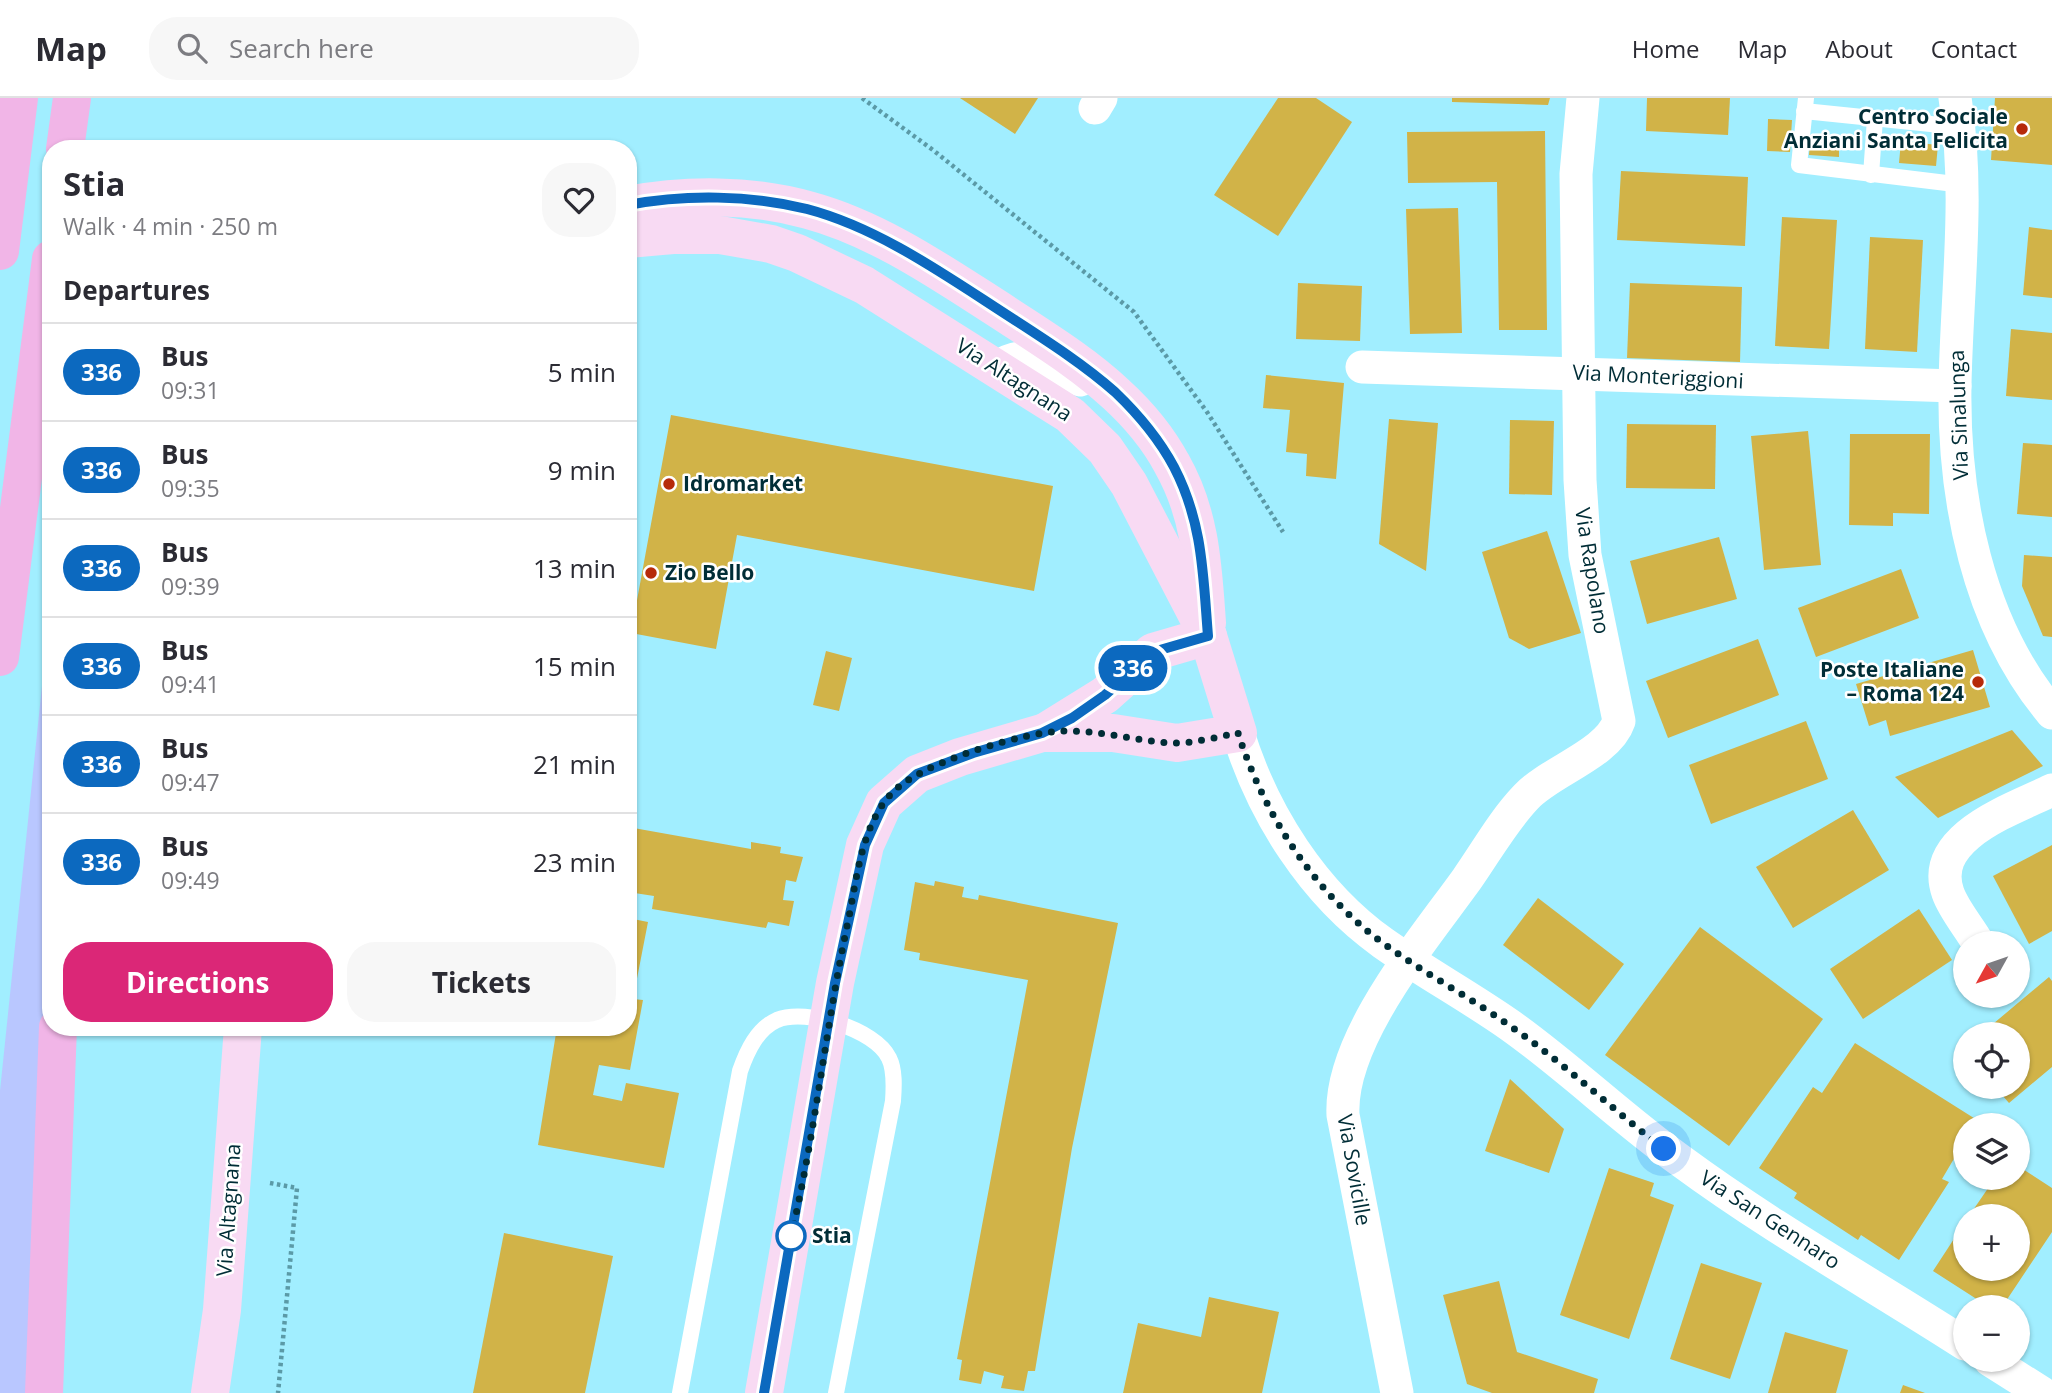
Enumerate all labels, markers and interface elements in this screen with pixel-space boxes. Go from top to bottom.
search box [149,17,639,80]
text: Map [35,26,107,71]
icon: search [173,29,211,67]
text: Search here [229,30,374,66]
text: Home [1632,32,1700,65]
text: Map [1738,32,1787,65]
text: About [1825,32,1893,65]
text: Contact [1931,32,2017,65]
place label: Centro Sociale Anziani Santa Felicita [1784,102,2008,154]
marker: Centro Sociale Anziani Santa Felicita [2014,121,2030,137]
text: Stia [63,161,126,206]
button: heart [542,163,616,237]
text: Walk · 4 min · 250 m [63,210,278,242]
text: Departures [63,272,210,308]
street label: Via Altagnana [951,331,1078,427]
text: Bus [161,338,208,374]
street label: Via Sinalunga [1942,349,1974,481]
text: 5 min [548,354,616,390]
text: 336 [81,355,122,388]
street label: Via Monteriggioni [1572,358,1744,394]
text: 09:31 [161,374,220,406]
text: Bus [161,436,208,472]
text: 9 min [548,452,616,488]
text: 336 [81,453,122,486]
place label: Idromarket [683,469,803,497]
text: 09:35 [161,472,220,504]
marker: Idromarket [661,476,677,492]
street label: Via Rapolano [1569,506,1617,636]
text: Bus [161,534,208,570]
text: 13 min [533,550,616,586]
text: 336 [81,551,122,584]
place label: Zio Bello [665,558,754,586]
marker: Zio Bello [643,565,659,581]
text: 09:39 [161,570,220,602]
text: Bus [161,632,208,668]
line badge: 336 [1093,645,1173,691]
text: 15 min [533,648,616,684]
text: 336 [81,649,122,682]
text: 336 [1112,651,1154,684]
place label: Poste Italiane – Roma 124 [1820,655,1964,707]
text: 09:41 [161,668,220,700]
marker: Poste Italiane – Roma 124 [1970,674,1986,690]
text: Bus [161,730,208,766]
text: 21 min [533,746,616,782]
text: 336 [81,747,122,780]
text: 09:47 [161,766,220,798]
text: Bus [161,828,208,864]
text: 23 min [533,844,616,880]
text: 336 [81,845,122,878]
text: 09:49 [161,864,220,896]
north arrow [1953,931,2030,1008]
map controls [1953,931,2030,1372]
button: Directions [63,942,333,1022]
button: Tickets [347,942,616,1022]
button: locate [1953,1022,2030,1099]
street label: Via Sovicille [1331,1112,1379,1228]
button: layers [1953,1113,2030,1190]
your location [1646,1131,1681,1166]
street label: Via Altagnana [209,1143,247,1277]
street label: Via San Gennaro [1695,1163,1846,1275]
button: + [1953,1204,2030,1281]
marker: Stia [776,1221,806,1251]
place label: Stia [812,1221,852,1249]
button: − [1953,1295,2030,1372]

